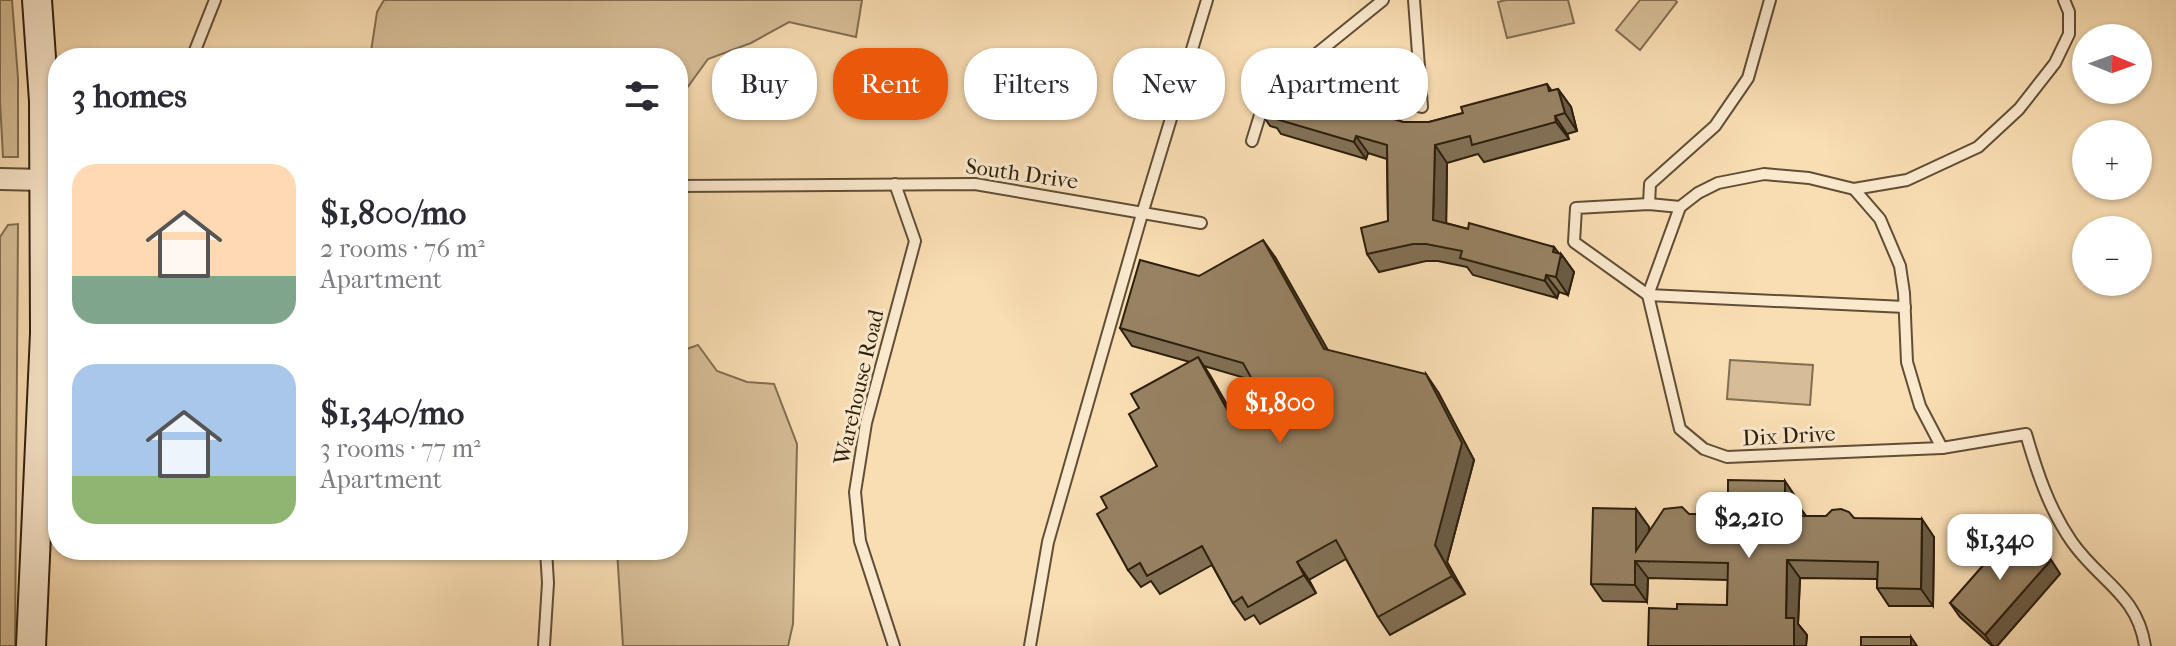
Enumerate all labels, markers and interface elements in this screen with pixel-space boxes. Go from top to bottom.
north arrow [2072,24,2152,104]
map controls [2072,24,2152,296]
chip: Buy [712,48,817,120]
chip: Rent [833,48,948,120]
chip: Filters [964,48,1097,120]
chip: New [1113,48,1225,120]
chip: Apartment [1241,48,1428,120]
icon: filters [620,74,664,118]
text: 3 homes [72,76,187,116]
button: + [2072,120,2152,200]
street label: South Drive [964,153,1080,195]
text: $1,800/mo [320,193,466,233]
icon: home [136,196,232,292]
button: − [2072,216,2152,296]
text: 2 rooms · 76 m² [320,233,485,264]
text: Apartment [320,264,442,295]
street label: Warehouse Road [828,306,890,468]
pin: $1,800 [1215,377,1345,445]
text: $1,800 [1245,387,1315,418]
text: $1,340/mo [320,393,464,433]
icon: home [136,396,232,492]
street label: Dix Drive [1742,421,1836,451]
text: 3 rooms · 77 m² [320,433,481,464]
text: Apartment [320,464,442,495]
pin: $2,210 [1684,492,1814,560]
text: $2,210 [1714,502,1784,533]
pin: $1,340 [1935,514,2065,582]
text: $1,340 [1965,524,2035,555]

